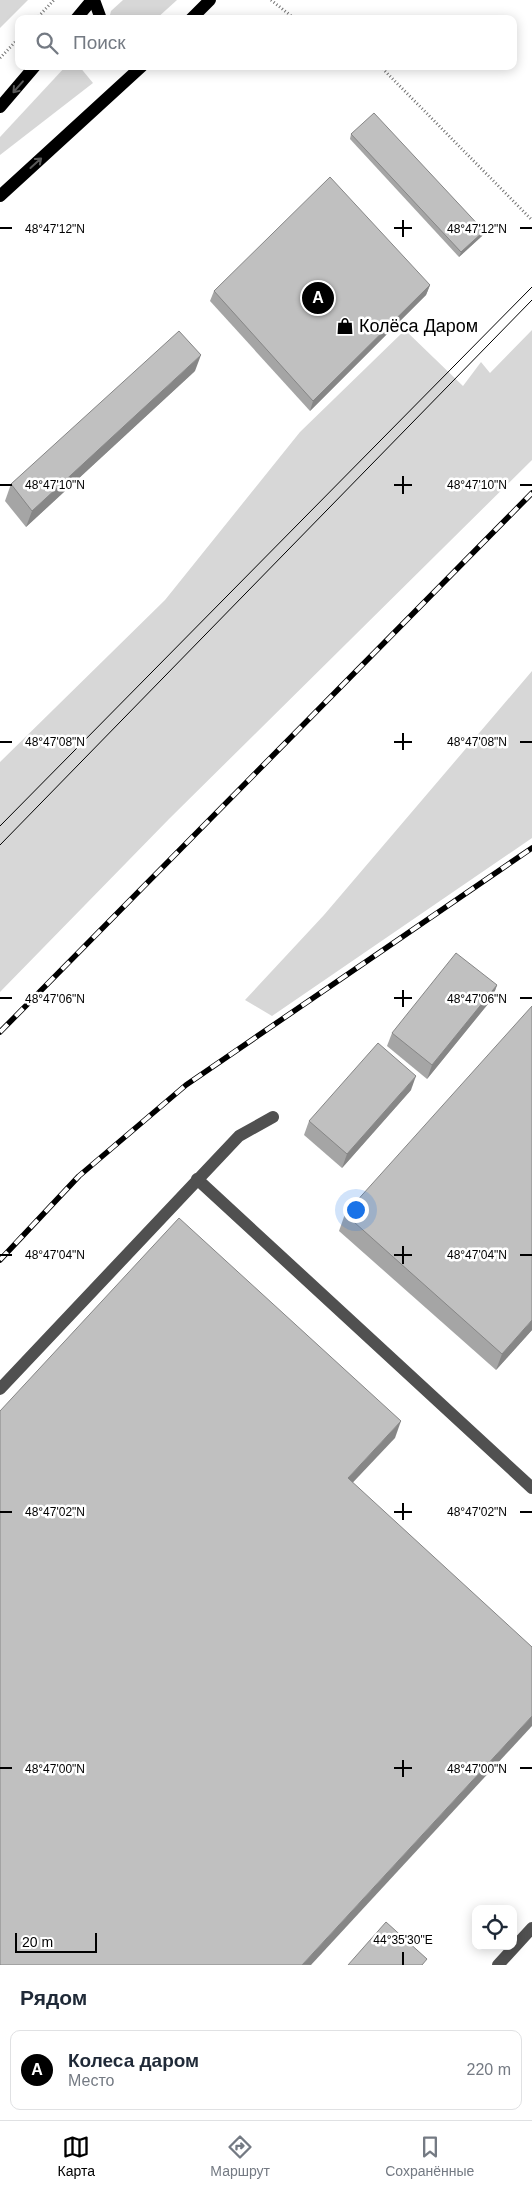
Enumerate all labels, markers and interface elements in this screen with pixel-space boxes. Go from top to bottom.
search box [15,15,517,70]
icon: search [33,29,61,57]
text: Поиск [73,32,126,53]
one-way arrow [12,80,23,93]
one-way arrow [30,157,42,169]
text: 48°47'12"N [25,222,85,236]
text: 48°47'12"N [447,222,507,236]
pin: A [302,279,334,317]
shop icon: Колёса Даром [335,316,355,336]
place label: Колёса Даром [359,316,478,336]
text: 48°47'10"N [25,478,85,492]
text: 48°47'10"N [447,478,507,492]
text: 48°47'08"N [25,735,85,749]
text: 48°47'08"N [447,735,507,749]
text: 48°47'06"N [25,992,85,1006]
text: 48°47'06"N [447,992,507,1006]
your location [343,1197,369,1223]
text: 48°47'04"N [25,1248,85,1262]
text: 48°47'04"N [447,1248,507,1262]
text: 48°47'02"N [25,1505,85,1519]
text: 48°47'02"N [447,1505,507,1519]
text: 48°47'00"N [25,1762,85,1776]
text: 48°47'00"N [447,1762,507,1776]
map controls [472,1905,517,1950]
button: locate [472,1905,517,1950]
scale bar [15,1930,98,1953]
text: 44°35'30"E [373,1933,433,1947]
text: 20 m [22,1934,53,1950]
text: Рядом [20,1986,87,2009]
text: Колеса даром [68,2050,199,2071]
text: A [31,2061,43,2078]
text: 220 m [467,2061,511,2078]
text: Место [68,2072,114,2089]
tab: Карта [58,2133,95,2179]
tab: Маршрут [210,2133,270,2179]
tab: Сохранённые [385,2133,474,2179]

